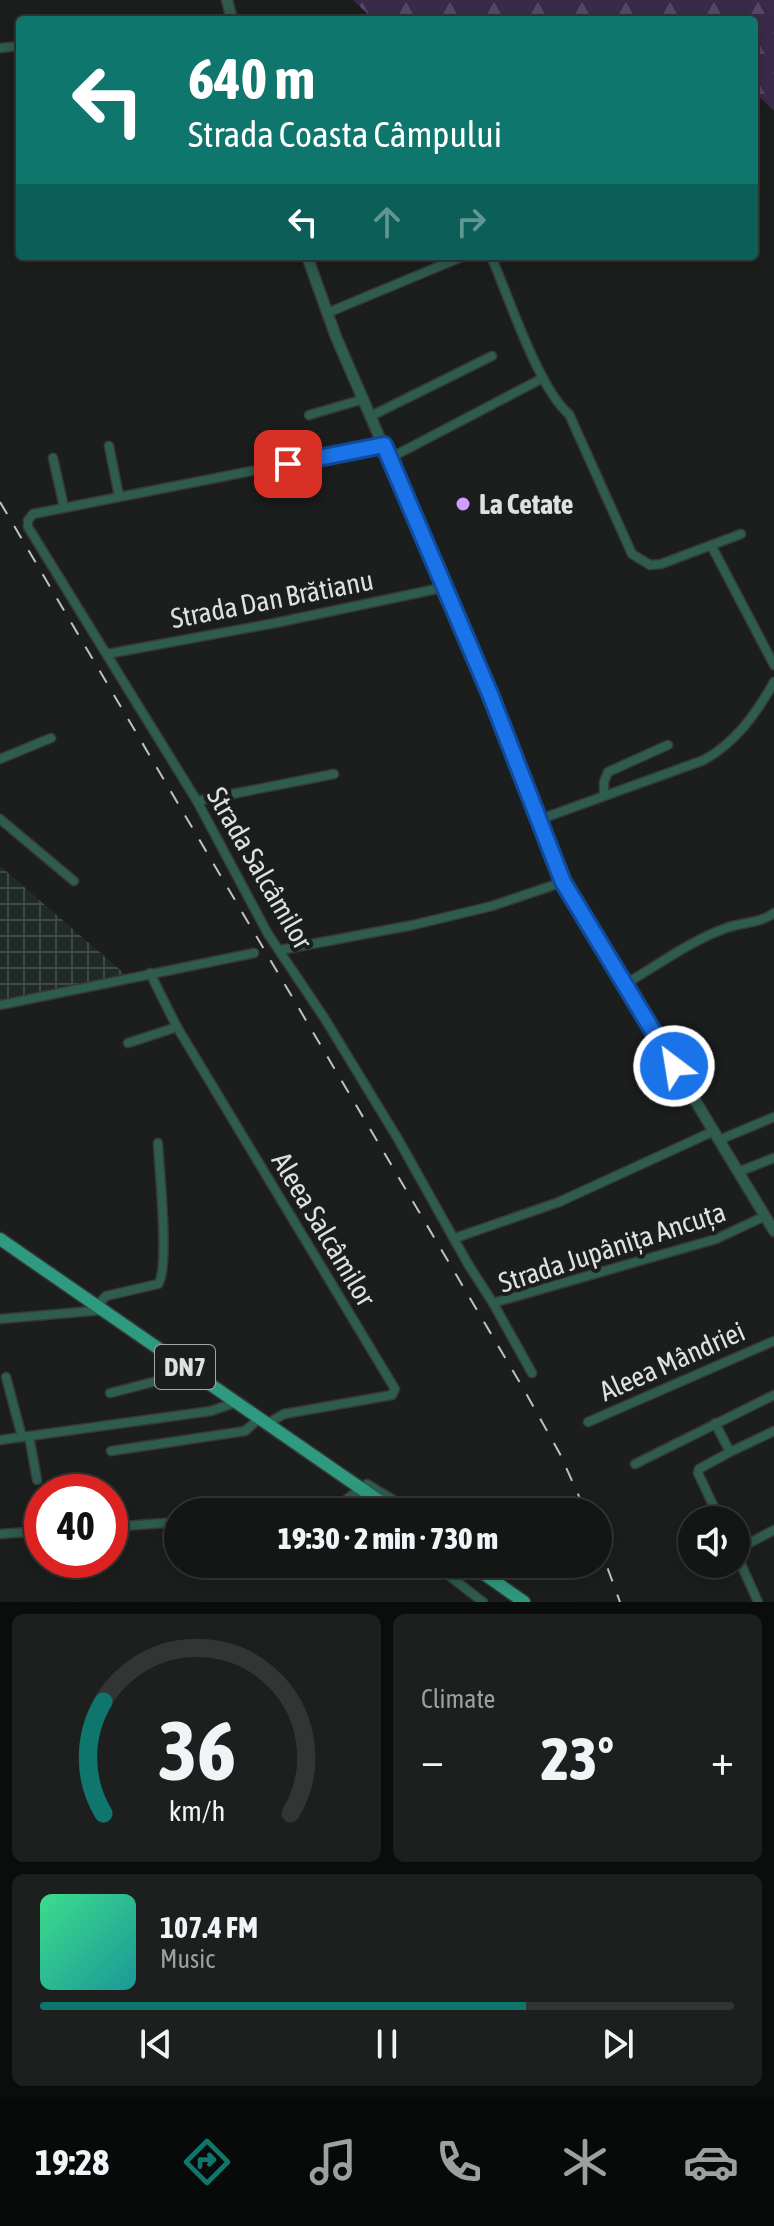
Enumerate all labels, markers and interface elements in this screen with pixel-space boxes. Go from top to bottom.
text: 640 m [188,47,315,111]
icon: left [56,48,160,152]
text: Strada Coasta Câmpului [188,113,502,155]
icon: left [281,200,325,244]
icon: ahead [365,200,409,244]
icon: right [449,200,493,244]
pin [254,430,322,498]
icon: arrive [266,442,310,486]
place label: La Cetate [479,488,574,520]
marker: La Cetate [454,495,472,513]
street label: Strada Dan Brătianu [168,564,376,634]
street label: Strada Salcâmilor [201,782,320,955]
position arrow [632,1024,716,1108]
street label: Aleea Salcâmilor [266,1146,383,1312]
street label: Strada Jupânița Ancuța [495,1195,729,1299]
street label: Aleea Mândriei [594,1315,750,1407]
road number: DN7 [155,1345,215,1389]
speed limit sign: 40 [24,1474,128,1578]
map controls [678,1506,750,1578]
button: sound [678,1506,750,1578]
text: 19:30 · 2 min · 730 m [278,1521,498,1555]
text: Climate [421,1684,495,1714]
text: 36 [157,1702,236,1798]
text: 23° [541,1724,614,1793]
text: − [421,1734,444,1784]
text: + [711,1734,734,1784]
text: km/h [168,1794,225,1827]
text: 107.4 FM [160,1910,258,1944]
text: Music [160,1944,215,1974]
icon: previous [134,2022,178,2066]
icon: pause [365,2022,409,2066]
icon: next [596,2022,640,2066]
icon: directions [179,2134,235,2190]
icon: music [305,2134,361,2190]
icon: phone [431,2134,487,2190]
icon: climate [557,2134,613,2190]
icon: car [683,2134,739,2190]
text: 19:28 [35,2141,109,2183]

